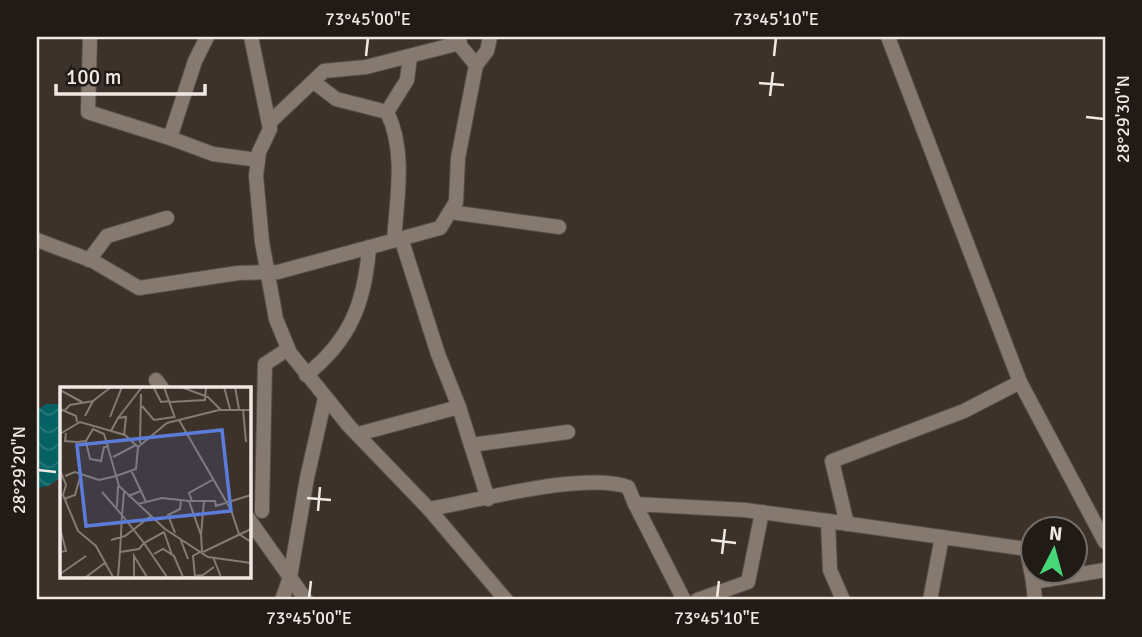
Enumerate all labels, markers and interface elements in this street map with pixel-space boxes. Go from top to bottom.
text: 73°45'00"E [325,8,411,30]
text: 73°45'10"E [733,8,819,30]
scale bar [56,52,205,96]
text: 100 m [66,64,121,90]
text: 28°29'30"N [1112,75,1134,163]
inset map [60,387,250,578]
text: 28°29'20"N [8,426,30,514]
north arrow [1020,514,1090,584]
text: N [1048,521,1063,547]
text: 73°45'00"E [266,607,352,629]
text: 73°45'10"E [674,607,760,629]

